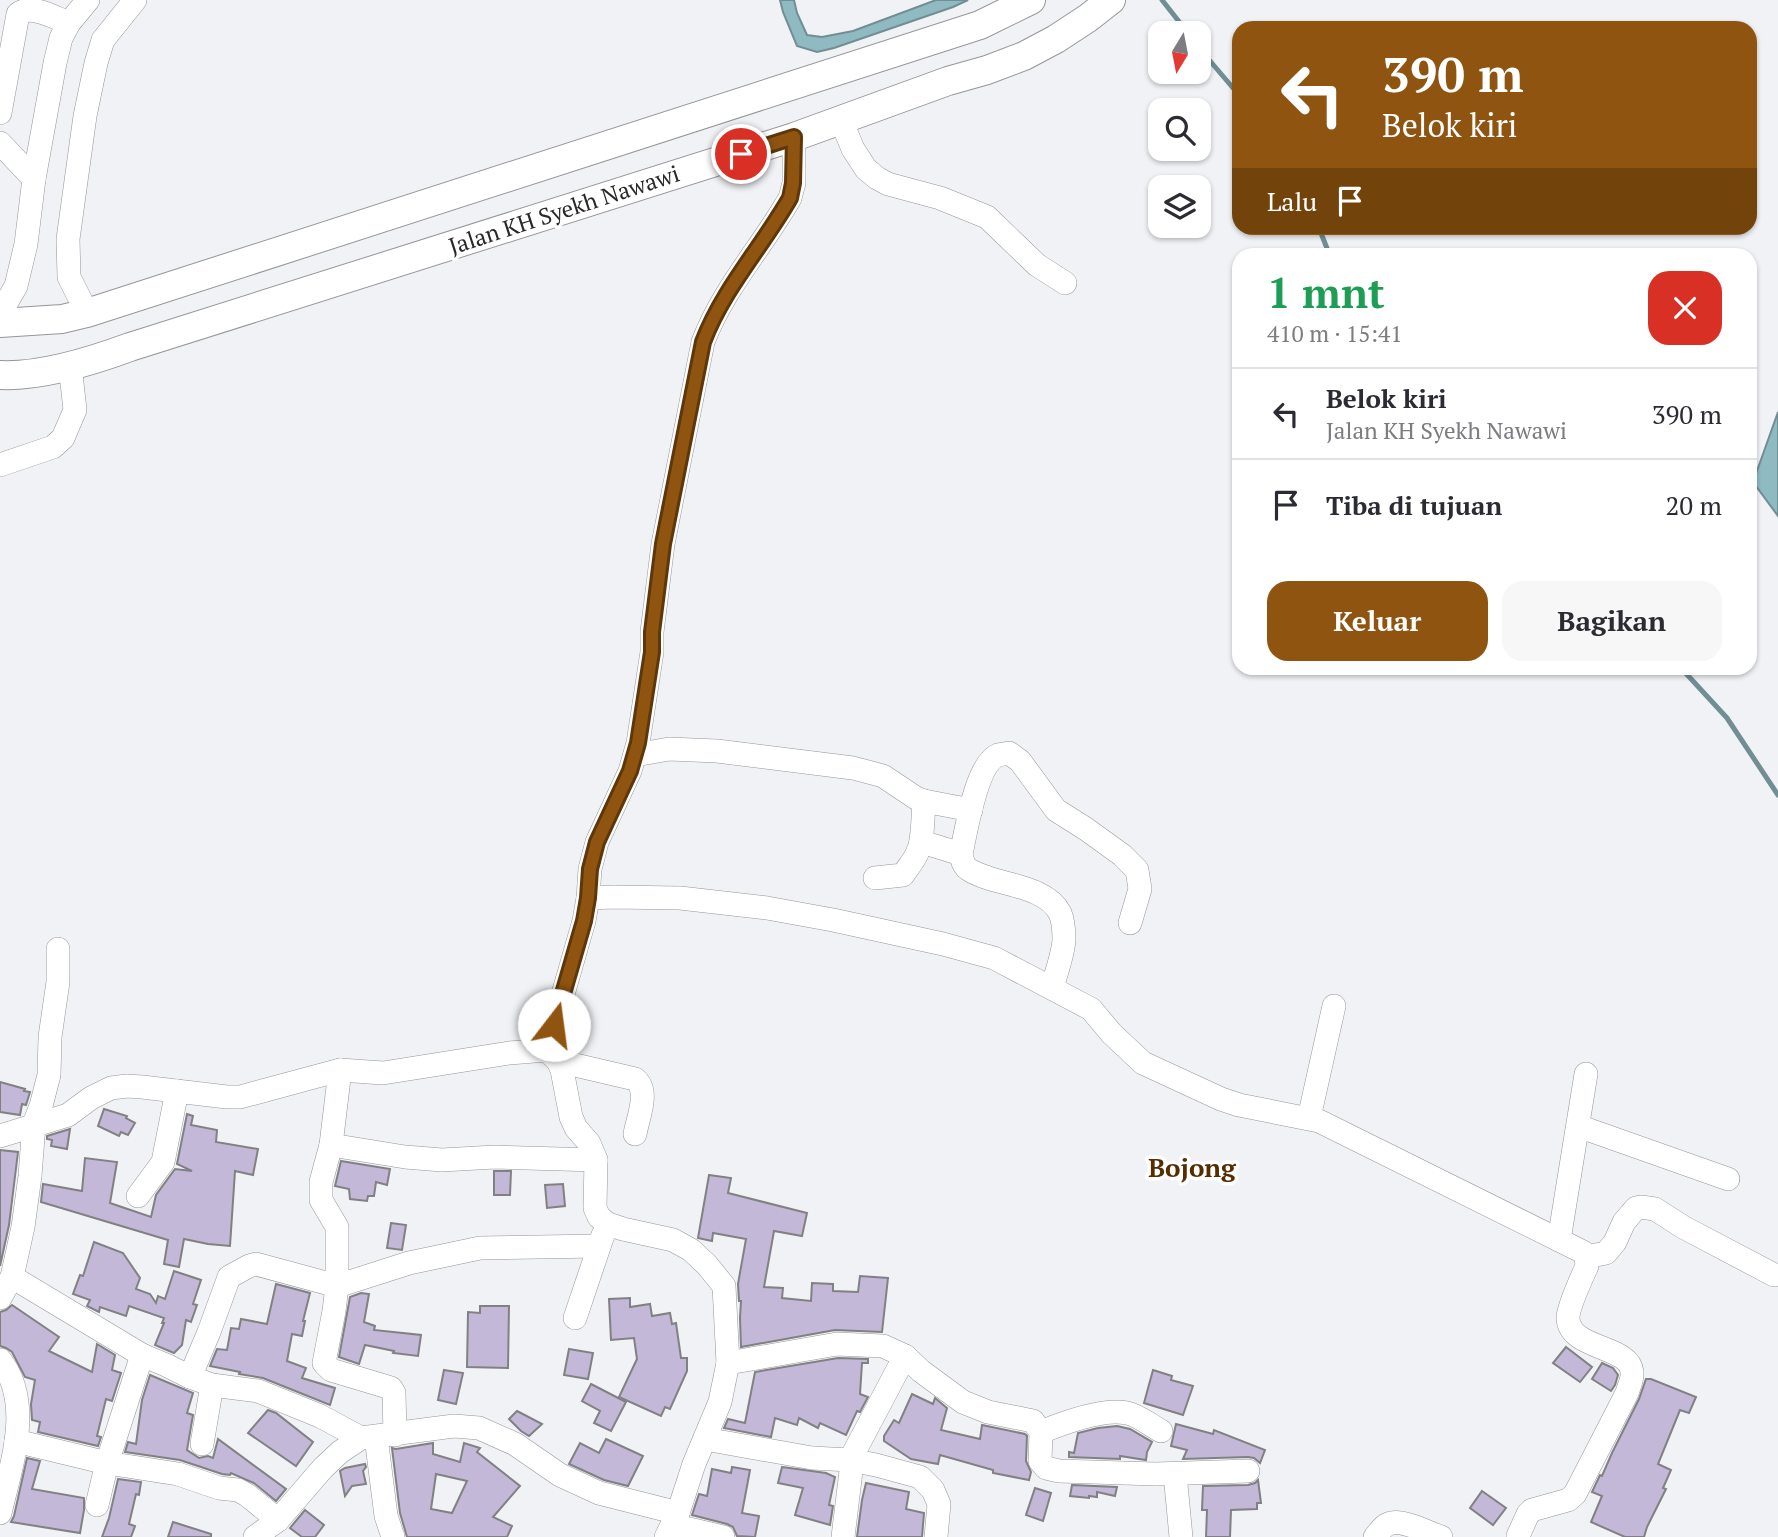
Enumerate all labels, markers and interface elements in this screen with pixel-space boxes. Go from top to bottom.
north arrow [1148,21,1211,84]
map controls [1148,21,1211,238]
text: 390 m [1382,41,1524,106]
icon: left [1267,49,1358,140]
button: search [1148,98,1211,161]
text: Belok kiri [1382,104,1517,146]
pin [711,124,771,184]
icon: arrive [722,135,760,173]
street label: Jalan KH Syekh Nawawi [444,158,683,261]
button: layers [1148,175,1211,238]
icon: arrive [1331,182,1369,220]
text: Lalu [1267,184,1317,218]
text: 1 mnt [1267,264,1385,320]
button: close [1648,271,1722,345]
text: 410 m · 15:41 [1267,318,1402,349]
text: Belok kiri [1326,381,1447,415]
icon: left [1267,395,1305,433]
text: 390 m [1652,397,1722,431]
text: Jalan KH Syekh Nawawi [1326,415,1567,446]
icon: arrive [1267,486,1305,524]
text: Tiba di tujuan [1326,488,1502,522]
text: 20 m [1666,488,1722,522]
button: Keluar [1267,581,1488,661]
button: Bagikan [1502,581,1722,661]
position arrow [517,988,591,1062]
district label: Bojong [1148,1150,1237,1184]

